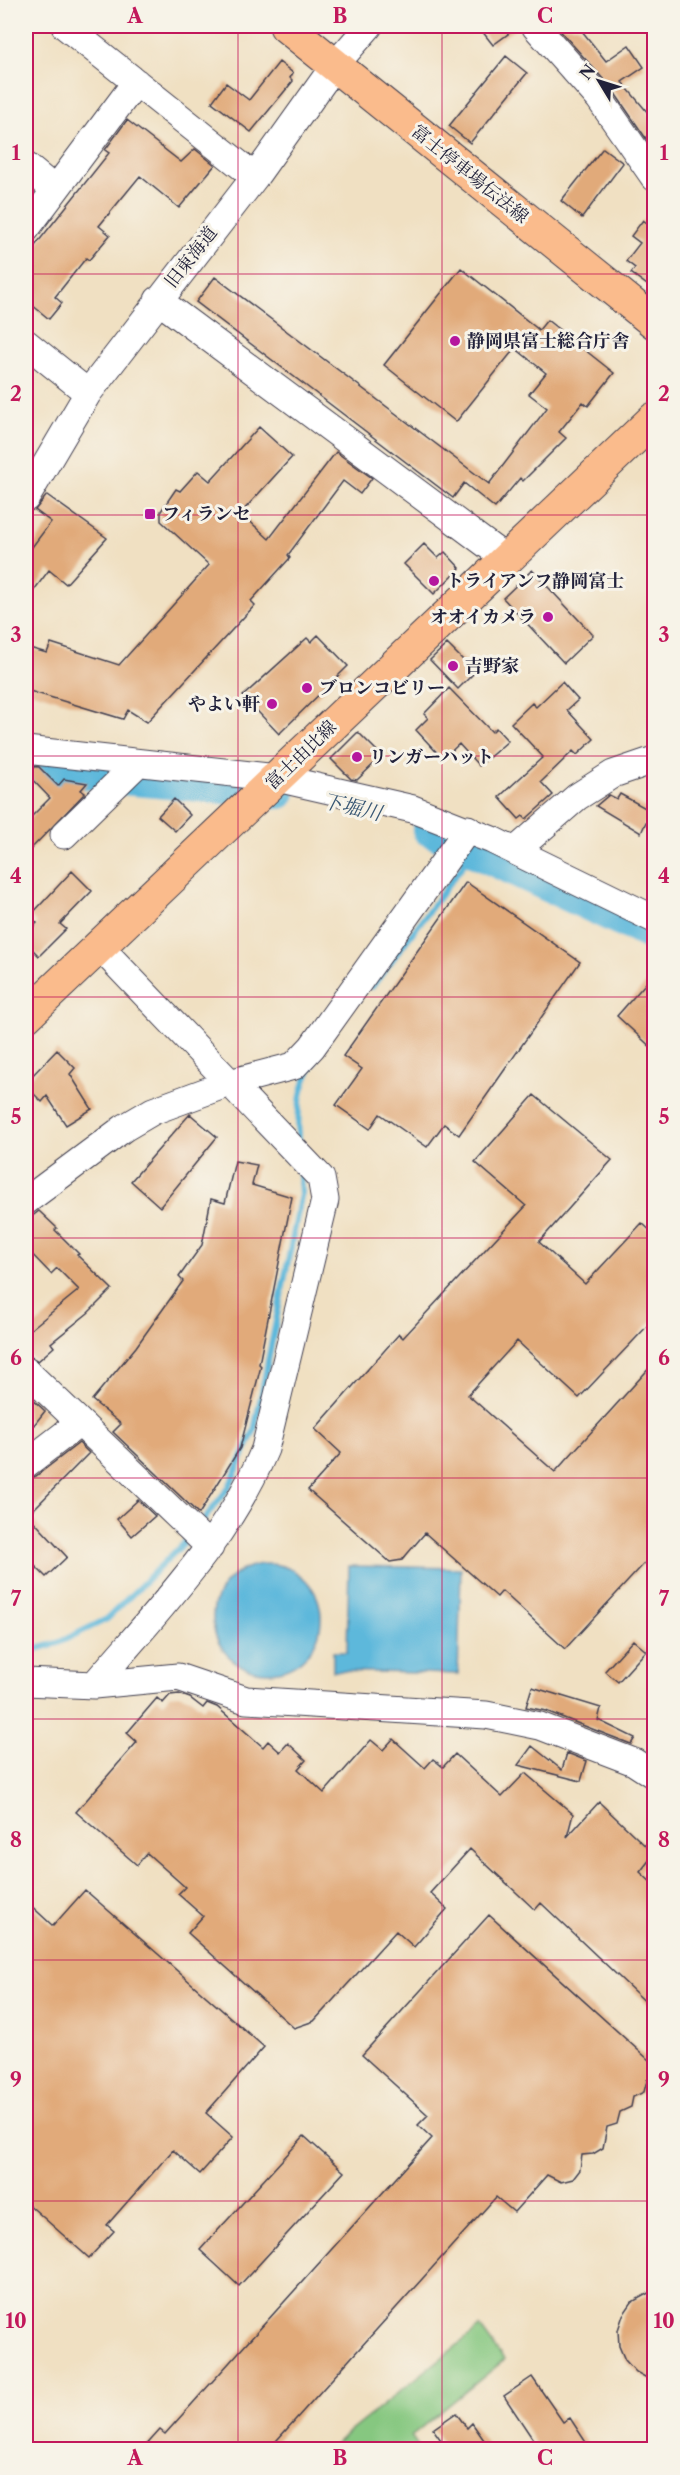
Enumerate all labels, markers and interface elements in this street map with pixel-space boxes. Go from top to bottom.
text: A [126,4,143,28]
text: B [333,4,348,28]
text: C [537,4,553,28]
north arrow [569,51,629,111]
text: N [575,60,599,83]
street label: 富士停車場伝法線 [407,120,533,228]
text: 1 [12,141,21,165]
text: 1 [660,141,669,165]
street label: 旧東海道 [160,222,222,292]
place label: 静岡県富士総合庁舎 [467,330,629,352]
marker: 静岡県富士総合庁舎 [448,334,462,348]
text: 2 [10,382,22,406]
text: 2 [658,382,670,406]
place label: フィランセ [162,503,251,525]
marker: フィランセ [143,507,157,521]
place label: トライアンフ静岡富士 [446,570,624,592]
marker: トライアンフ静岡富士 [427,574,441,588]
place label: オオイカメラ [430,606,536,628]
marker: オオイカメラ [541,610,555,624]
text: 3 [10,623,22,647]
text: 3 [658,623,670,647]
place label: 吉野家 [465,655,519,677]
marker: 吉野家 [446,659,460,673]
place label: ブロンコビリー [319,677,445,699]
marker: ブロンコビリー [300,681,314,695]
place label: やよい軒 [188,693,260,715]
marker: やよい軒 [265,697,279,711]
street label: 富士由比線 [261,716,341,794]
place label: リンガーハット [369,746,494,768]
marker: リンガーハット [350,750,364,764]
water label: 下堀川 [320,789,386,826]
text: 4 [10,864,22,888]
text: 4 [658,864,670,888]
text: 5 [10,1105,22,1129]
text: 5 [658,1105,670,1129]
text: 6 [10,1346,22,1370]
text: 6 [658,1346,670,1370]
text: 7 [11,1587,22,1611]
text: 7 [659,1587,670,1611]
text: 8 [10,1828,22,1852]
text: 8 [658,1828,670,1852]
text: 9 [10,2068,22,2092]
text: 9 [658,2068,670,2092]
text: 10 [5,2309,27,2333]
text: 10 [653,2309,675,2333]
text: A [126,2446,143,2470]
text: B [333,2446,348,2470]
text: C [537,2446,553,2470]

